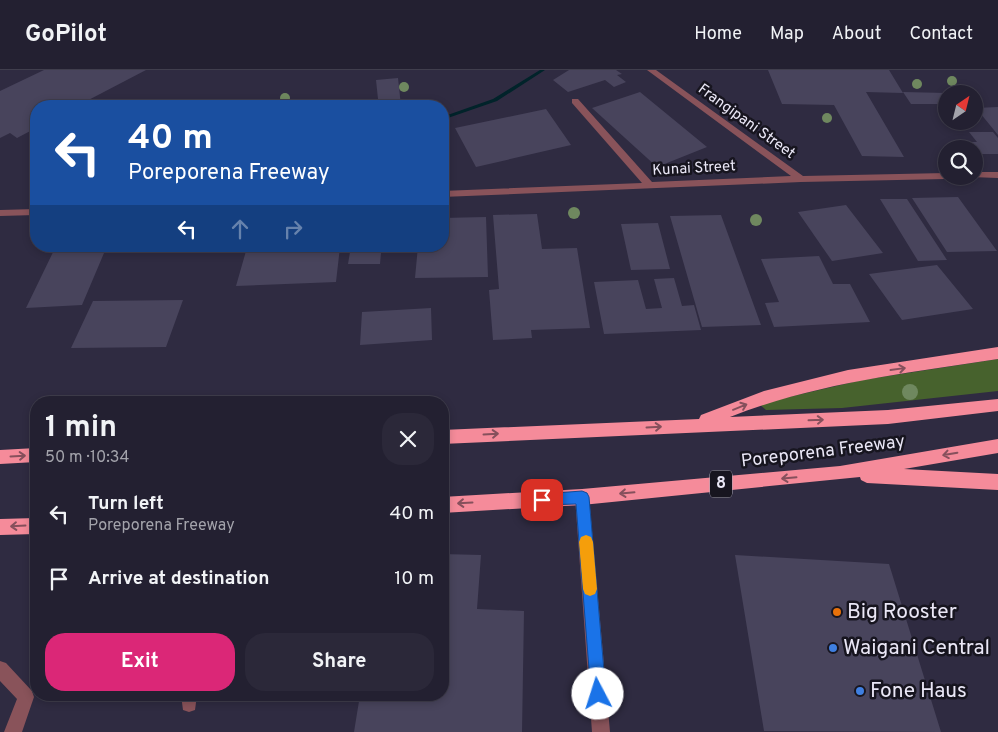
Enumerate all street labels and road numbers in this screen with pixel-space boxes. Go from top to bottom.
street label: Frangipani Street [694,80,798,164]
street label: Kunai Street [652,157,736,181]
street label: Poreporena Freeway [740,431,906,473]
road number: 8 [710,470,732,498]

